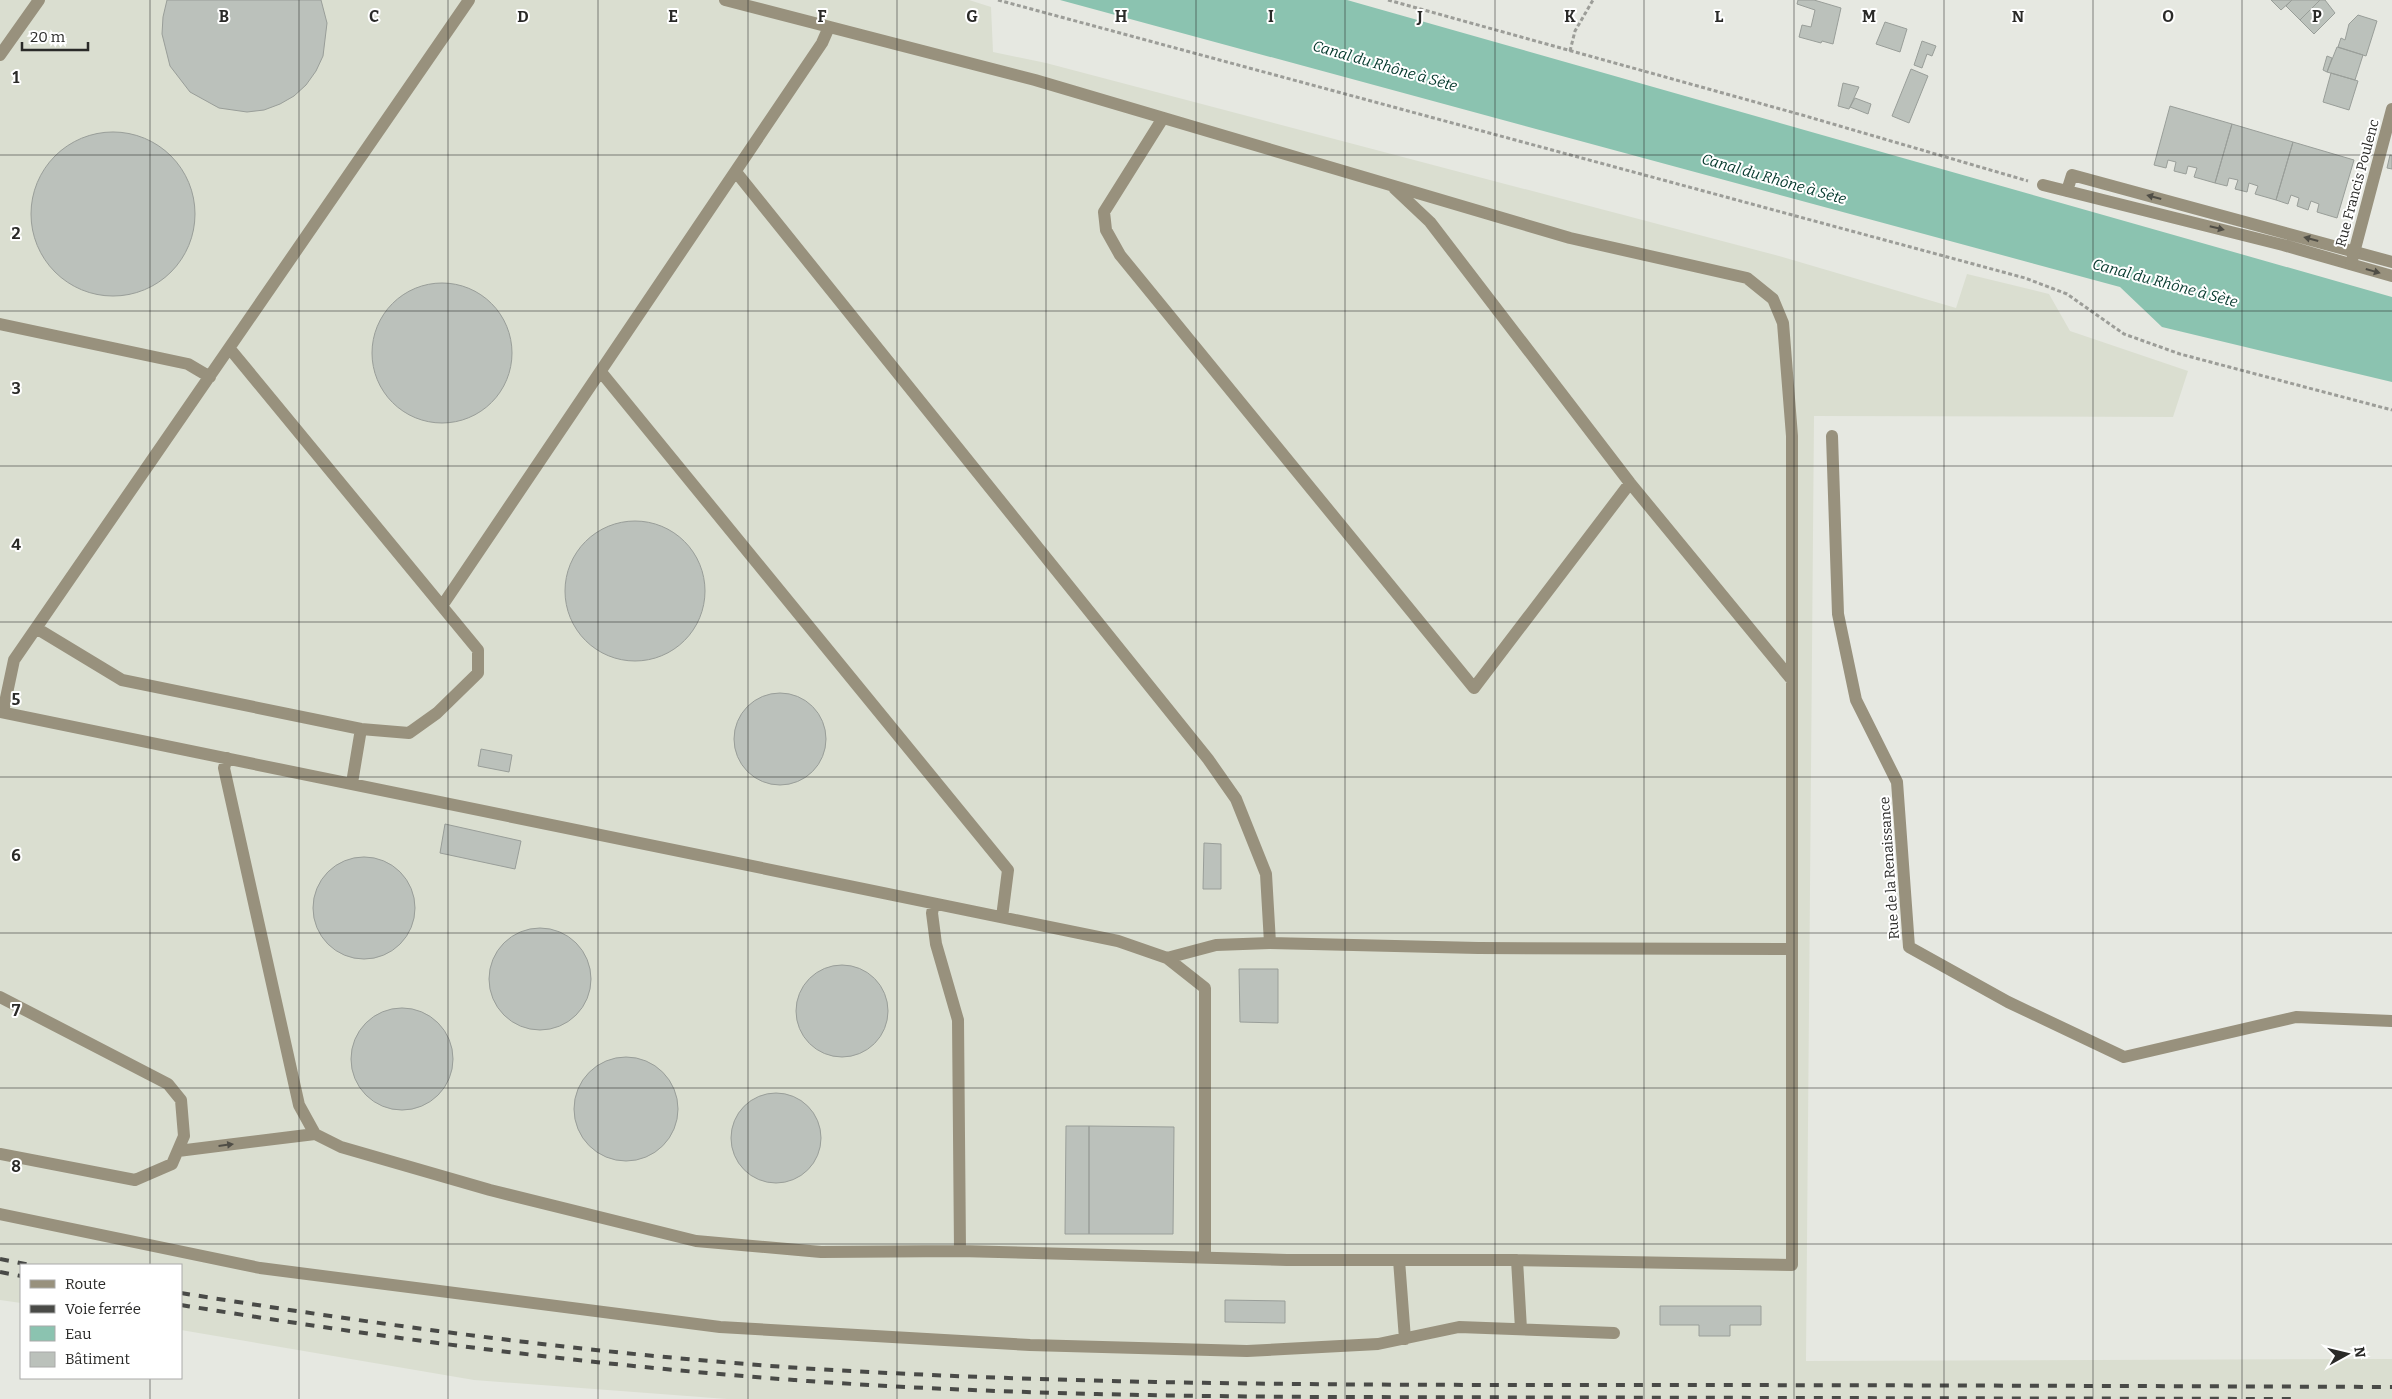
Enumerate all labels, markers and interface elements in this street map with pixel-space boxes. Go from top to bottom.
text: B [219,7,229,26]
text: C [369,7,379,26]
text: D [517,7,529,26]
text: E [668,7,678,26]
text: F [818,7,827,26]
text: G [966,7,978,26]
text: H [1115,7,1128,26]
text: I [1268,7,1274,26]
text: J [1416,7,1423,26]
text: K [1564,7,1576,26]
text: L [1715,7,1724,26]
text: M [1862,7,1876,26]
text: N [2012,7,2024,26]
text: O [2162,7,2174,26]
text: P [2312,7,2322,26]
scale bar [22,20,89,52]
text: 20 m [30,28,66,46]
water label: Canal du Rhône à Sète [1311,37,1460,95]
text: 1 [13,68,20,87]
street label: Rue Francis Poulenc [2332,118,2383,249]
water label: Canal du Rhône à Sète [1700,150,1849,208]
one-way arrow [2147,193,2162,201]
text: 2 [11,224,21,243]
one-way arrow [2209,224,2224,232]
one-way arrow [2304,235,2319,243]
water label: Canal du Rhône à Sète [2090,255,2240,311]
one-way arrow [2366,267,2381,275]
text: 3 [11,379,21,398]
text: 4 [11,535,21,554]
text: 5 [12,690,21,709]
street label: Rue de la Renaissance [1876,796,1903,940]
text: 6 [11,846,21,865]
text: 7 [12,1001,21,1020]
one-way arrow [218,1141,234,1149]
text: 8 [11,1157,21,1176]
legend [20,1264,182,1379]
text: Route [65,1275,106,1293]
text: Voie ferrée [65,1300,141,1318]
text: Eau [65,1325,92,1343]
north arrow [2322,1329,2372,1379]
text: N [2350,1346,2369,1359]
text: Bâtiment [65,1350,130,1368]

